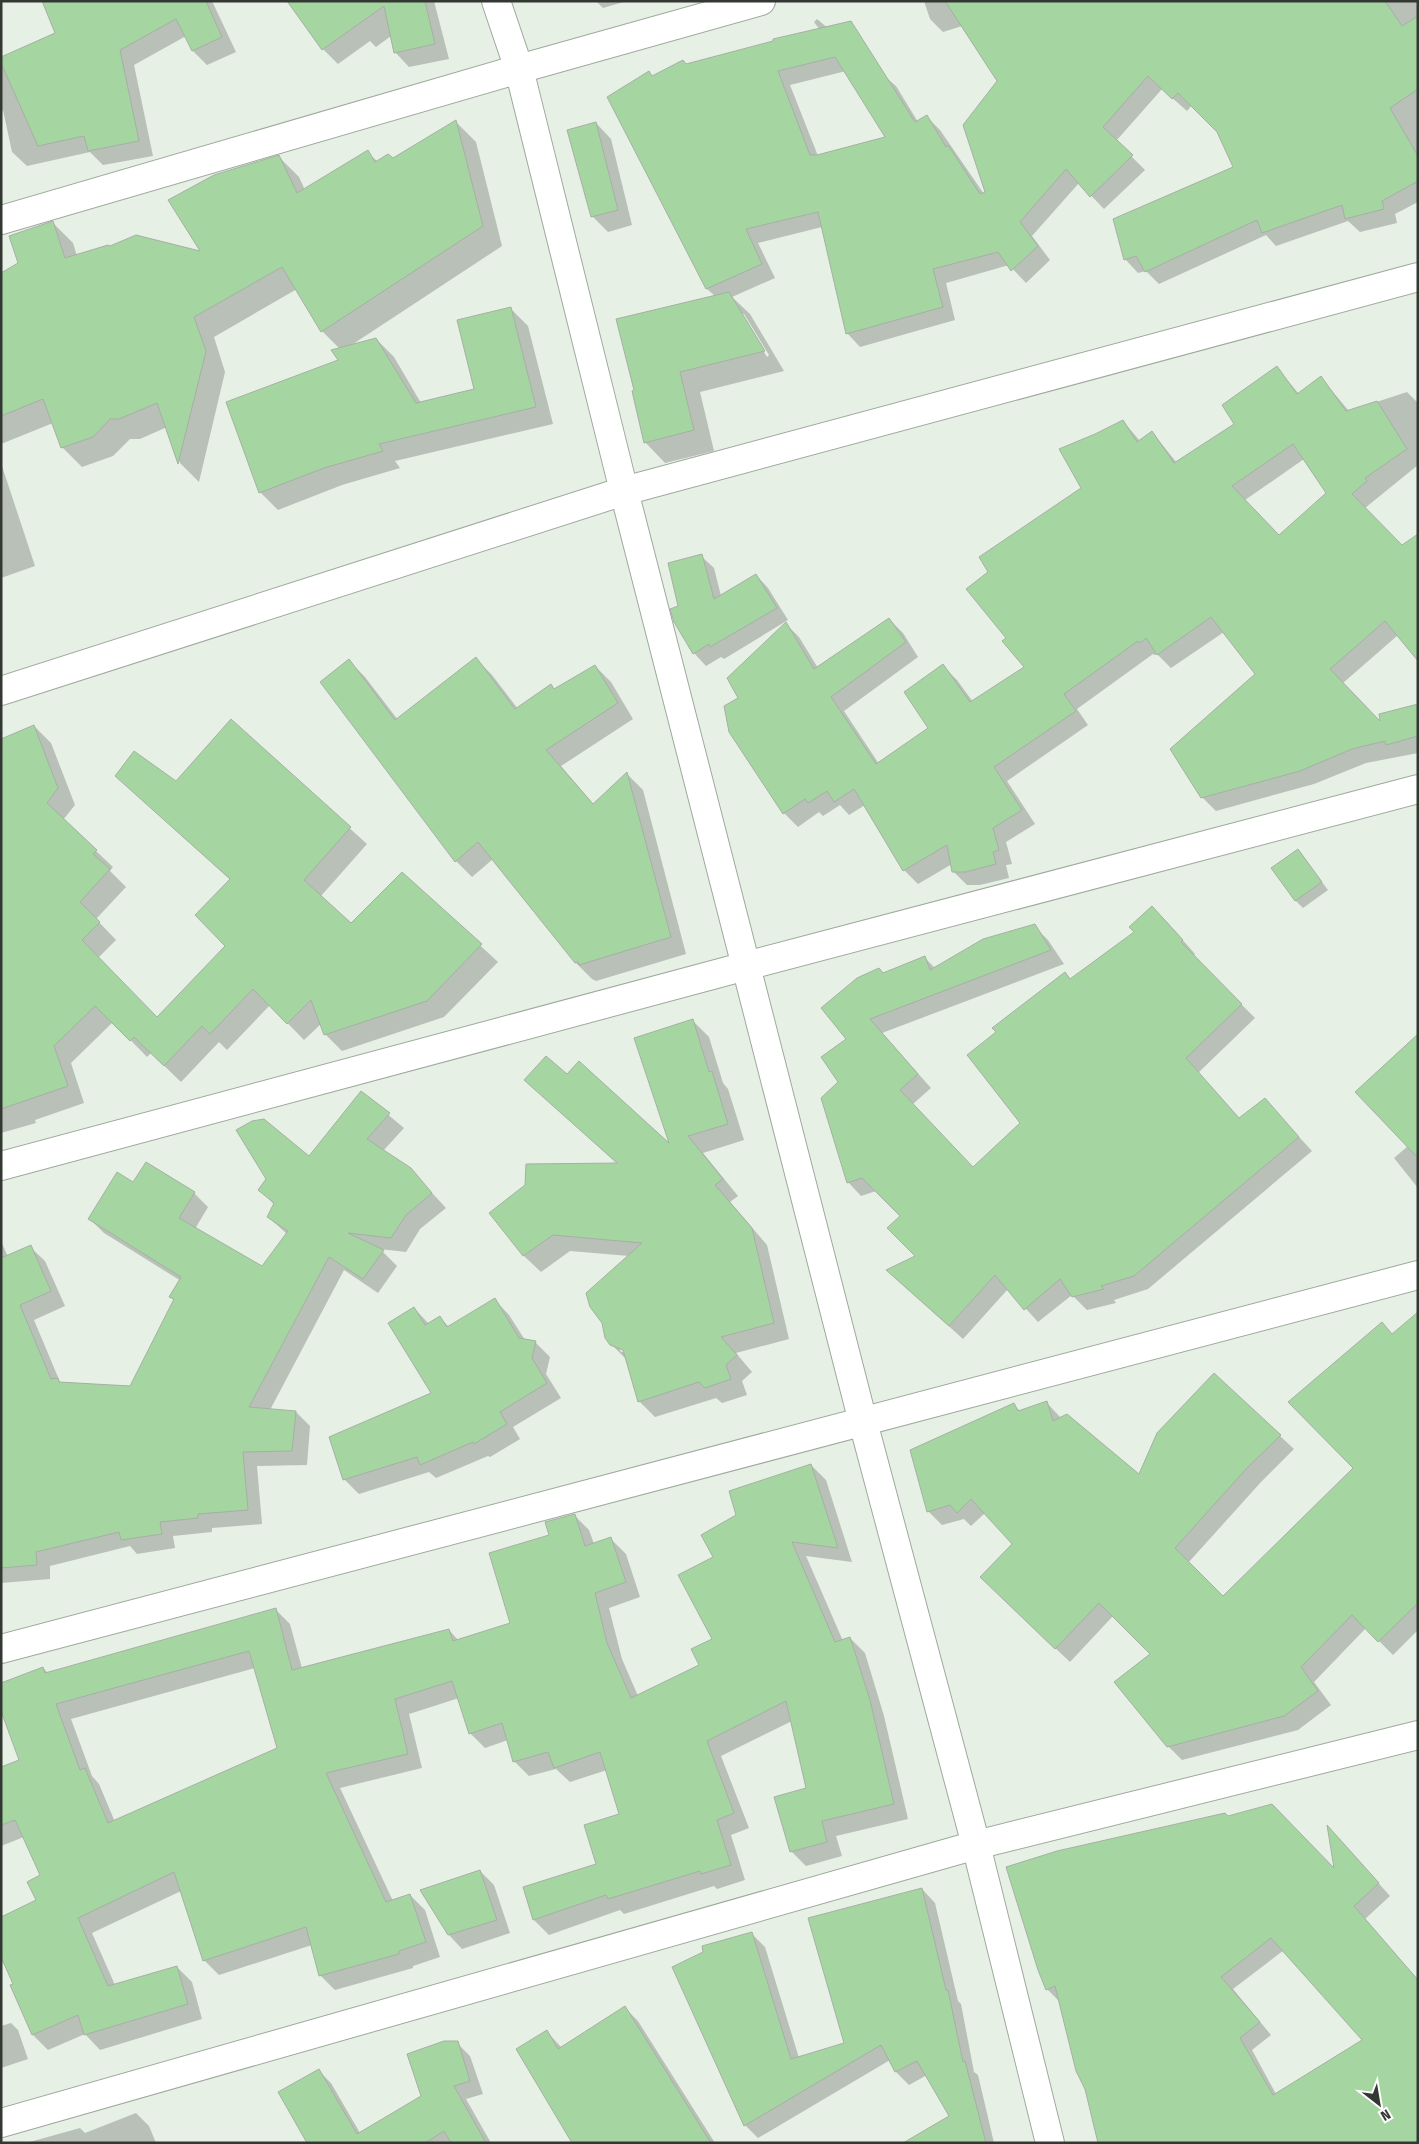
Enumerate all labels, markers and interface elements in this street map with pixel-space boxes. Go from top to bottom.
north arrow [1354,2079,1404,2129]
text: N [1377,2105,1393,2124]

